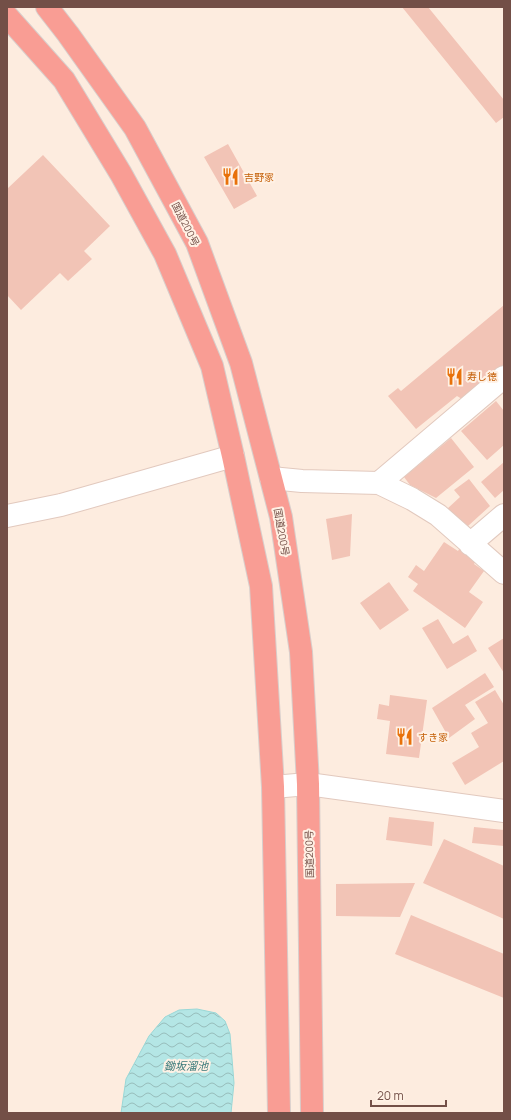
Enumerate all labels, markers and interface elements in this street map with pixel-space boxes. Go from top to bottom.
restaurant icon: 吉野家 [221,167,241,187]
place label: 吉野家 [244,170,274,184]
street label: 国道200号 [169,199,203,249]
restaurant icon: 寿し徳 [444,366,464,386]
place label: 寿し徳 [467,369,497,383]
street label: 国道200号 [271,507,293,557]
restaurant icon: すき家 [395,727,415,747]
place label: すき家 [418,730,448,744]
street label: 国道200号 [302,830,316,878]
water label: 鋤坂溜池 [164,1058,209,1073]
scale bar [371,1082,446,1108]
text: 20 m [377,1087,404,1104]

